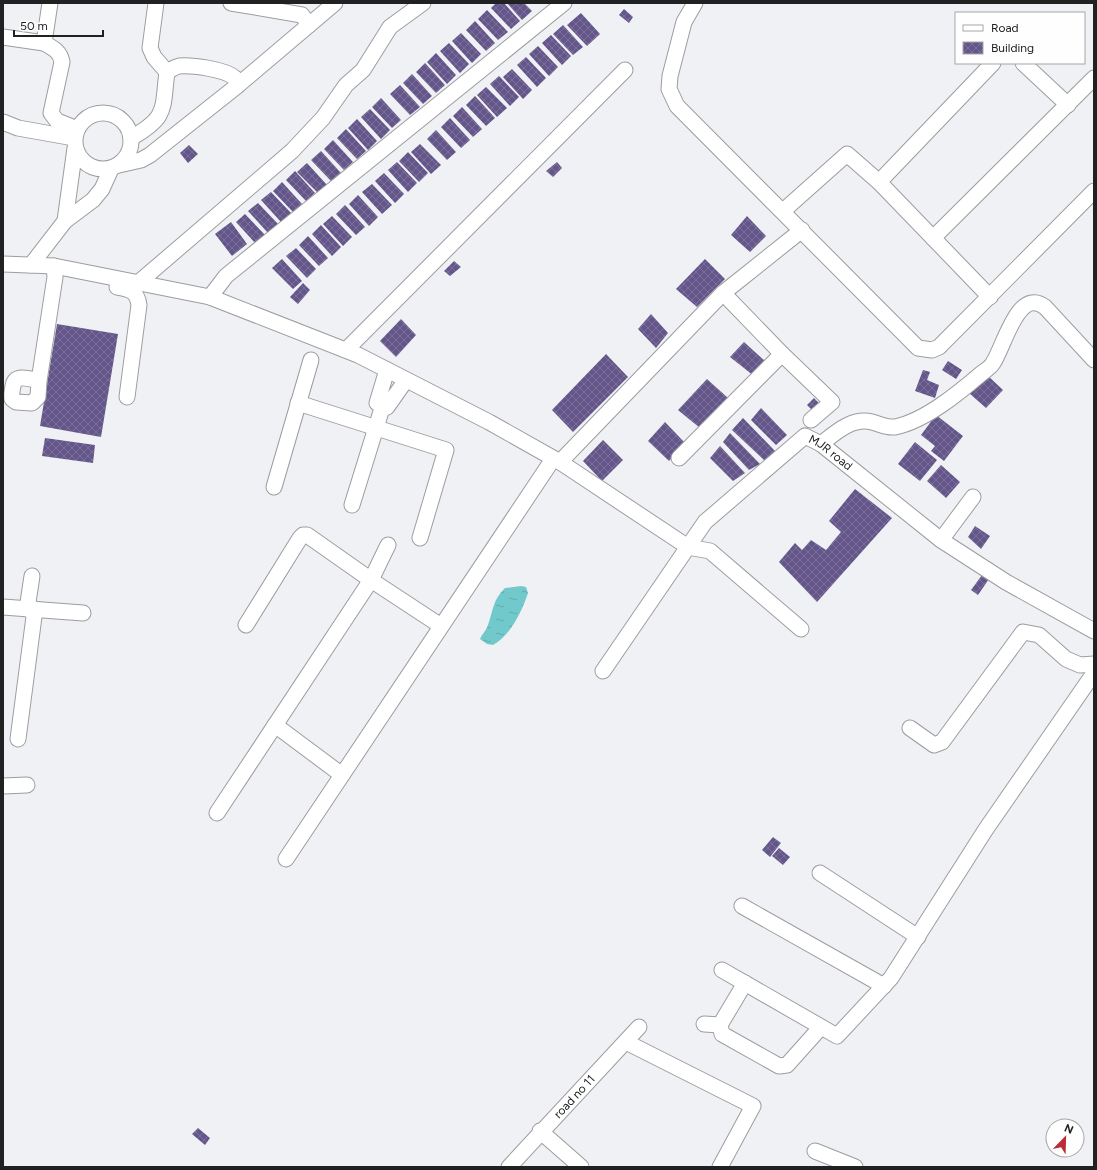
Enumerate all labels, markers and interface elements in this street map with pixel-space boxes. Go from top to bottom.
scale bar [14,12,103,38]
legend [955,12,1085,64]
text: 50 m [20,19,48,33]
text: Road [991,21,1019,35]
text: Building [991,41,1034,55]
street label: MJR road [806,432,855,473]
street label: road no 11 [551,1072,598,1121]
north arrow [1045,1118,1085,1158]
text: N [1062,1122,1075,1137]

